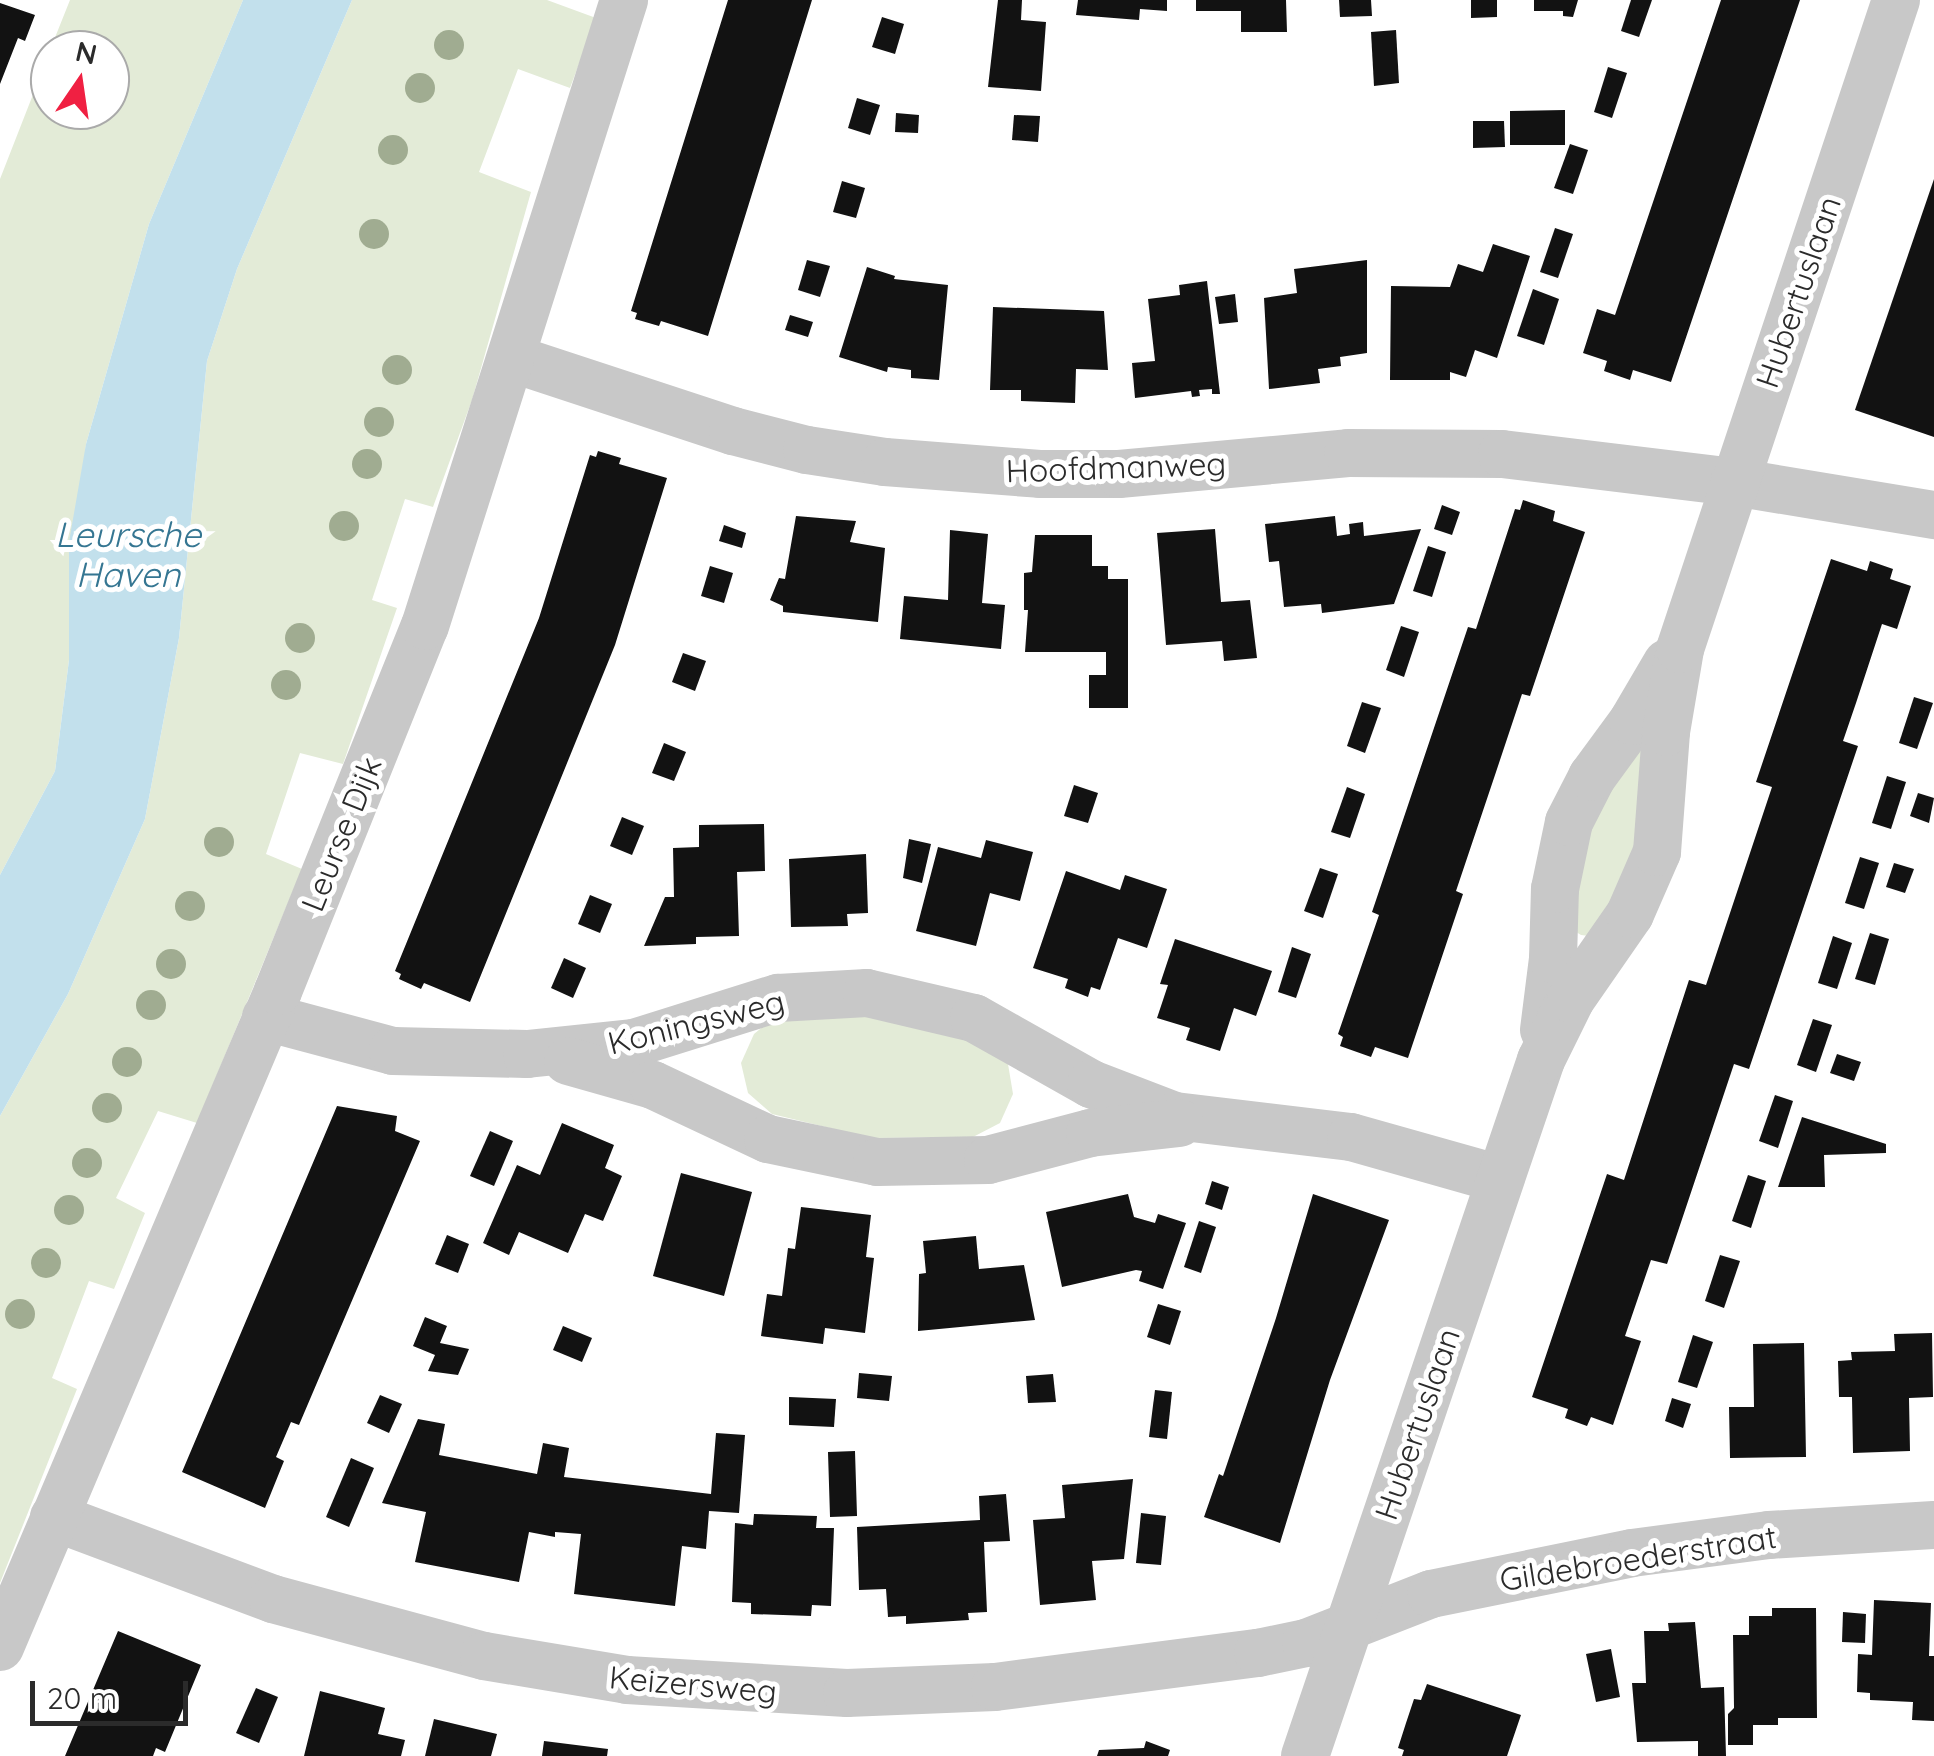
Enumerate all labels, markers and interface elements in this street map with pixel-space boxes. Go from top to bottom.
north arrow [30,30,130,130]
text: N [72,33,100,72]
street label: Hubertuslaan [1747,191,1849,393]
street label: Hoofdmanweg [1005,444,1227,490]
water label: Leursche Haven [55,513,201,595]
street label: Leurse Dijk [293,751,389,917]
street label: Koningsweg [604,982,788,1062]
street label: Hubertuslaan [1366,1323,1468,1525]
street label: Gildebroederstraat [1497,1517,1779,1599]
street label: Keizersweg [608,1658,778,1710]
scale bar [35,1661,192,1723]
text: 20 m [47,1679,117,1717]

